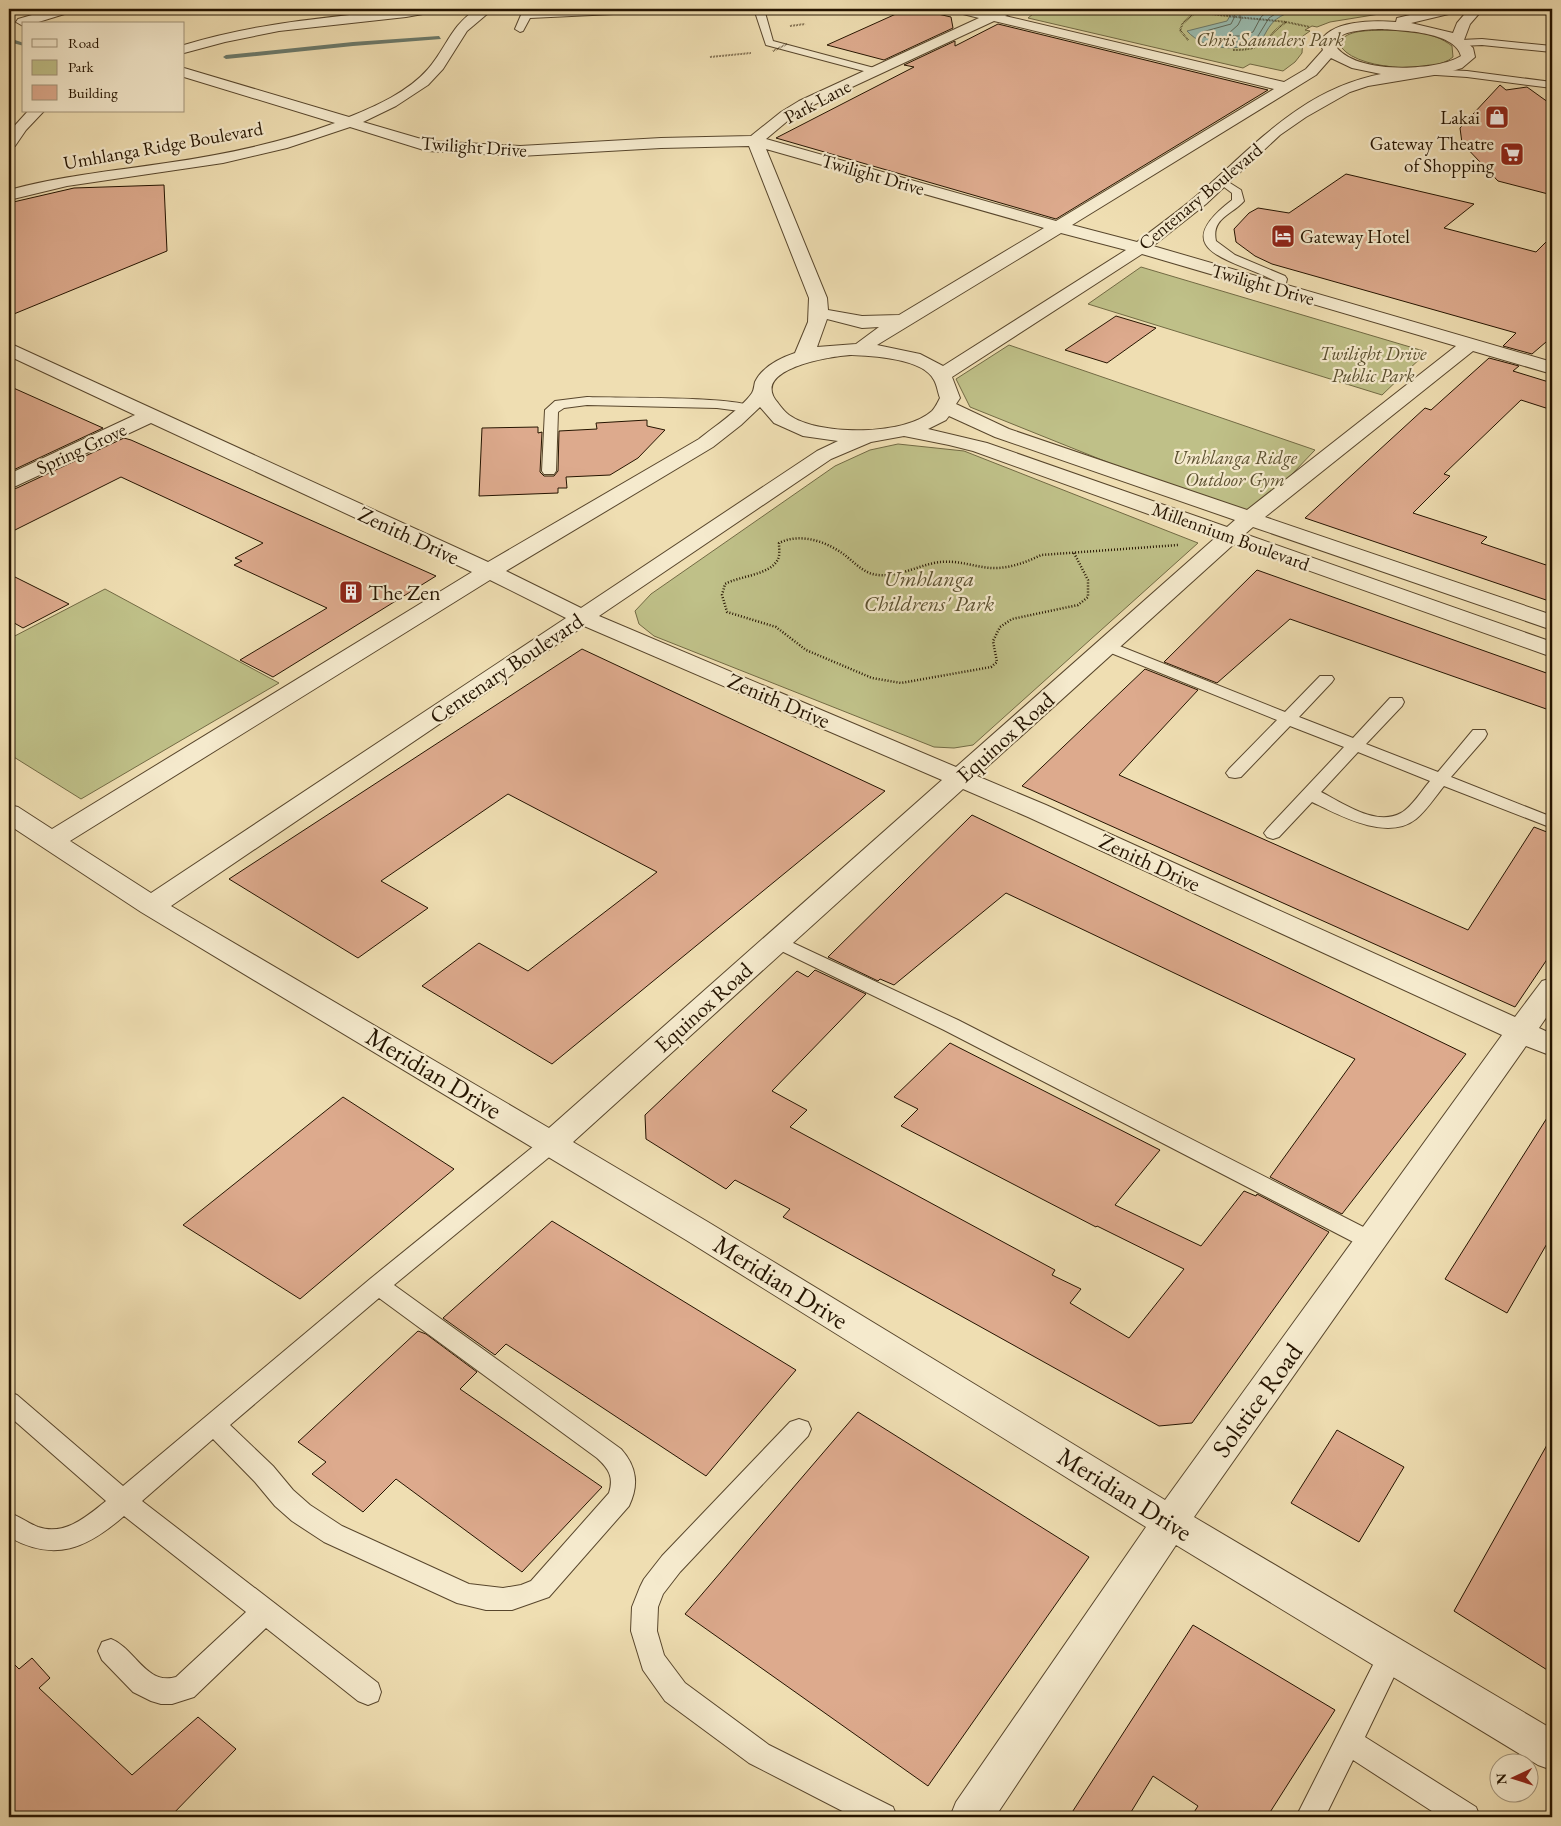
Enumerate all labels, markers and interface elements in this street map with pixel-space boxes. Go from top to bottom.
legend [22,22,185,112]
park label: Chris Saunders Park [1196,27,1344,52]
text: Road [68,33,100,52]
text: Park [68,57,95,76]
street label: Park Lane [779,73,855,129]
text: Building [68,83,118,102]
shop icon: Lakai [1484,104,1510,130]
place label: Lakai [1440,105,1480,130]
street label: Umhlanga Ridge Boulevard [62,116,265,175]
street label: Twilight Drive [420,130,528,163]
place label: Gateway Theatre of Shopping [1370,131,1495,178]
street label: Centenary Boulevard [1133,137,1268,256]
supermarket icon: Gateway Theatre of Shopping [1499,141,1525,167]
street label: Twilight Drive [818,148,927,201]
hotel icon: Gateway Hotel [1270,223,1296,249]
place label: Gateway Hotel [1300,224,1410,249]
street label: Twilight Drive [1208,258,1317,311]
park label: Twilight Drive Public Park [1319,341,1427,388]
street label: Spring Grove [32,417,130,480]
park label: Umhlanga Ridge Outdoor Gym [1173,445,1298,492]
street label: Millennium Boulevard [1149,496,1313,577]
street label: Zenith Drive [354,499,464,572]
park label: Umhlanga Childrens' Park [864,564,994,618]
place label: The Zen [368,578,441,607]
building icon: The Zen [338,579,364,605]
street label: Centenary Boulevard [424,606,589,730]
street label: Zenith Drive [723,666,835,735]
street label: Equinox Road [950,685,1061,789]
street label: Zenith Drive [1095,826,1205,899]
street label: Equinox Road [648,955,759,1059]
street label: Meridian Drive [360,1019,508,1127]
street label: Meridian Drive [707,1227,855,1337]
street label: Solstice Road [1204,1335,1311,1464]
street label: Meridian Drive [1051,1439,1199,1549]
north arrow [1488,1754,1538,1804]
text: N [1492,1772,1510,1785]

